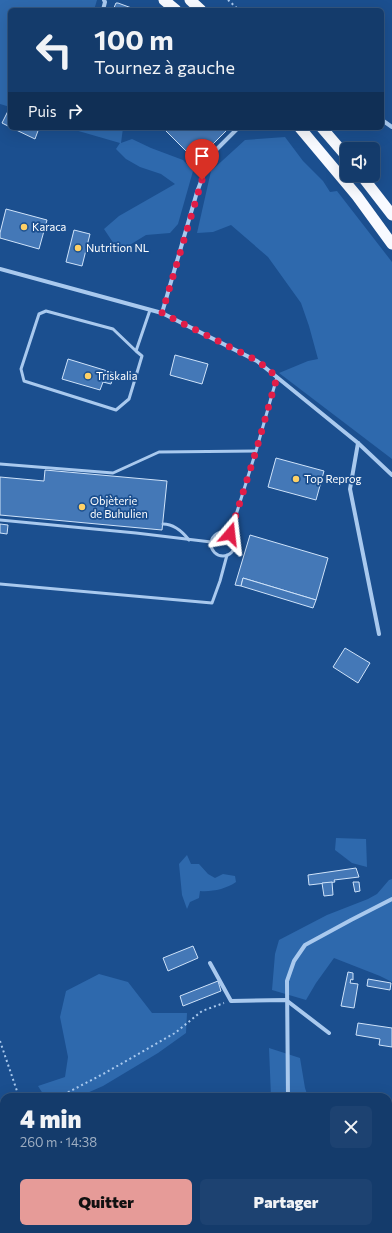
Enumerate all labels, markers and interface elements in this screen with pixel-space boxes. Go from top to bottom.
text: 100 m [94,22,174,56]
icon: left [28,24,80,76]
text: Tournez à gauche [94,56,235,78]
icon: right [64,100,86,122]
text: Puis [28,102,56,120]
pin [185,139,219,180]
map controls [340,142,380,182]
button: sound [340,142,380,182]
icon: arrive [191,145,213,167]
place label: Karaca [32,220,66,233]
marker: Karaca [19,222,29,232]
place label: Nutrition NL [86,241,149,254]
marker: Nutrition NL [73,243,83,253]
place label: Triskalia [96,369,137,382]
marker: Triskalia [83,371,93,381]
place label: Top Reprog [304,472,361,485]
marker: Top Reprog [291,474,301,484]
place label: Objèterie de Buhulien [90,494,148,520]
marker: Objèterie de Buhulien [77,502,87,512]
position arrow [209,513,251,555]
text: 4 min [20,1104,81,1133]
button: close [330,1106,372,1148]
text: 260 m · 14:38 [20,1134,97,1150]
button: Quitter [20,1179,192,1225]
button: Partager [200,1179,372,1225]

